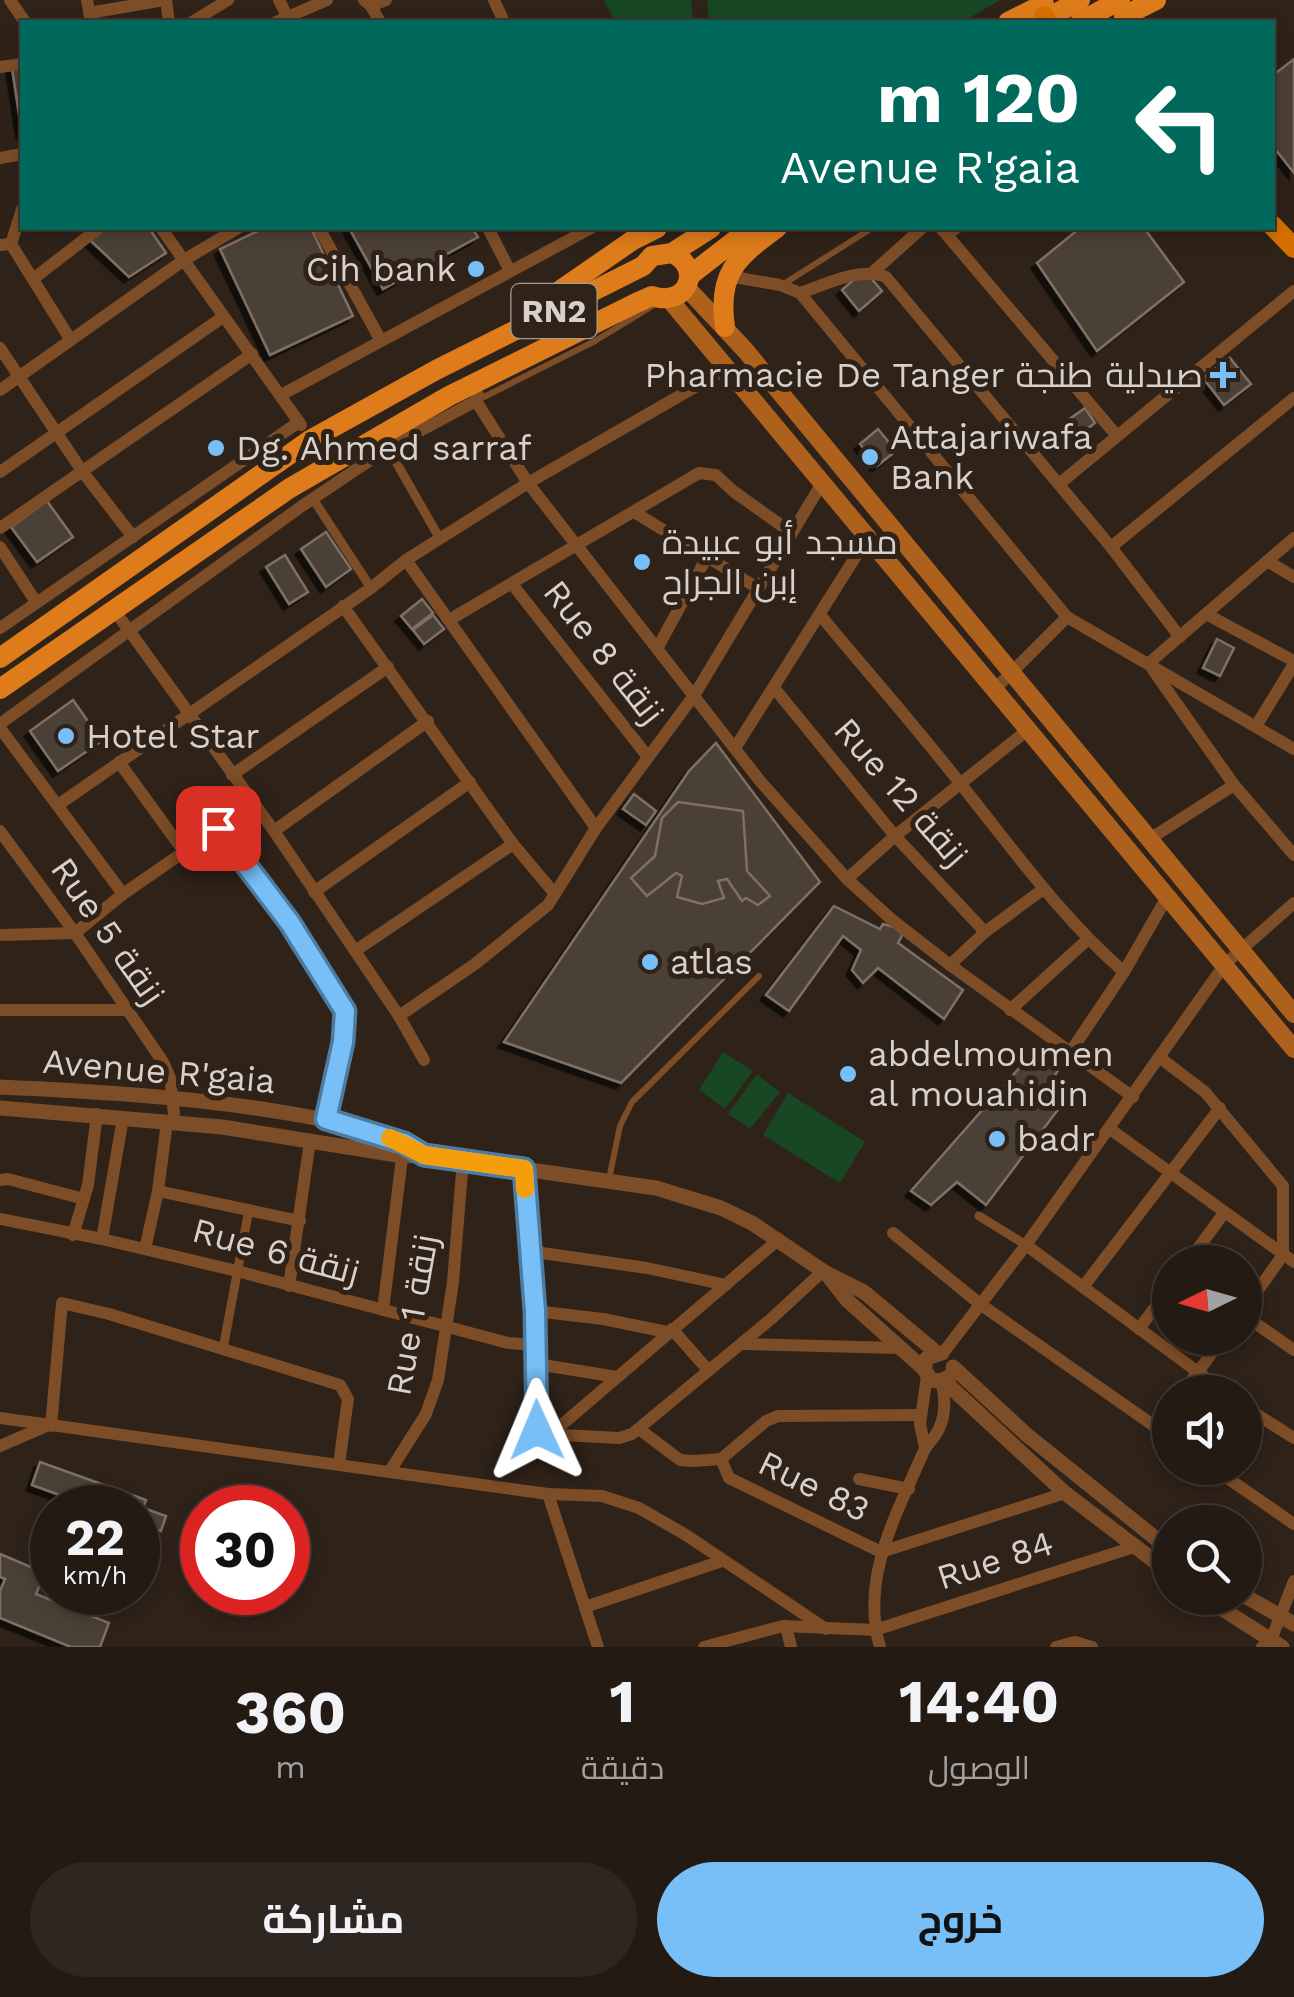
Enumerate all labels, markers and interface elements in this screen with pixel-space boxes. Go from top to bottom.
text: 120 m [877,57,1080,139]
icon: left [1115,60,1245,190]
text: Avenue R'gaia [780,141,1080,194]
place label: Cih bank [306,248,456,290]
marker: Cih bank [465,258,487,280]
road number: RN2 [512,284,596,338]
place label: Pharmacie De Tanger صيدلية طنجة [645,354,1203,396]
marker: Pharmacie De Tanger صيدلية طنجة [1212,364,1234,386]
place label: Attajariwafa Bank [890,416,1093,498]
place label: Dg. Ahmed sarraf [236,427,532,469]
marker: Dg. Ahmed sarraf [205,437,227,459]
marker: Attajariwafa Bank [859,446,881,468]
place label: مسجد أبو عبيدة إبن الجراح [662,520,898,605]
marker: مسجد أبو عبيدة إبن الجراح [631,551,653,573]
street label: Rue 8 زنقة [535,572,673,732]
street label: Rue 12 زنقة [825,709,977,875]
place label: Hotel Star [86,715,260,757]
marker: Hotel Star [55,725,77,747]
pin [176,786,261,871]
icon: arrive [191,801,246,856]
street label: Rue 5 زنقة [42,849,174,1013]
place label: atlas [670,941,753,983]
marker: atlas [639,951,661,973]
place label: abdelmoumen al mouahidin [868,1033,1114,1115]
street label: Avenue R'gaia [41,1040,277,1102]
marker: abdelmoumen al mouahidin [837,1063,859,1085]
place label: badr [1017,1118,1095,1160]
marker: badr [986,1128,1008,1150]
street label: Rue 6 زنقة [188,1209,364,1293]
street label: Rue 1 زنقة [377,1231,447,1399]
north arrow [1152,1245,1262,1355]
map controls [1152,1245,1262,1615]
button: sound [1152,1375,1262,1485]
position arrow [485,1378,589,1482]
street label: Rue 83 [752,1441,876,1531]
speed limit sign: 30 [180,1485,310,1615]
button: search [1152,1505,1262,1615]
text: 22 [65,1508,125,1567]
street label: Rue 84 [932,1522,1058,1598]
text: km/h [63,1561,127,1590]
text: 1 [610,1666,635,1737]
text: 14:40 [899,1666,1059,1737]
text: 360 [235,1677,346,1748]
text: m [275,1748,306,1786]
text: دقيقة [581,1749,664,1787]
text: الوصول [928,1749,1030,1787]
button: مشاركة [30,1862,637,1977]
button: خروج [657,1862,1264,1977]

